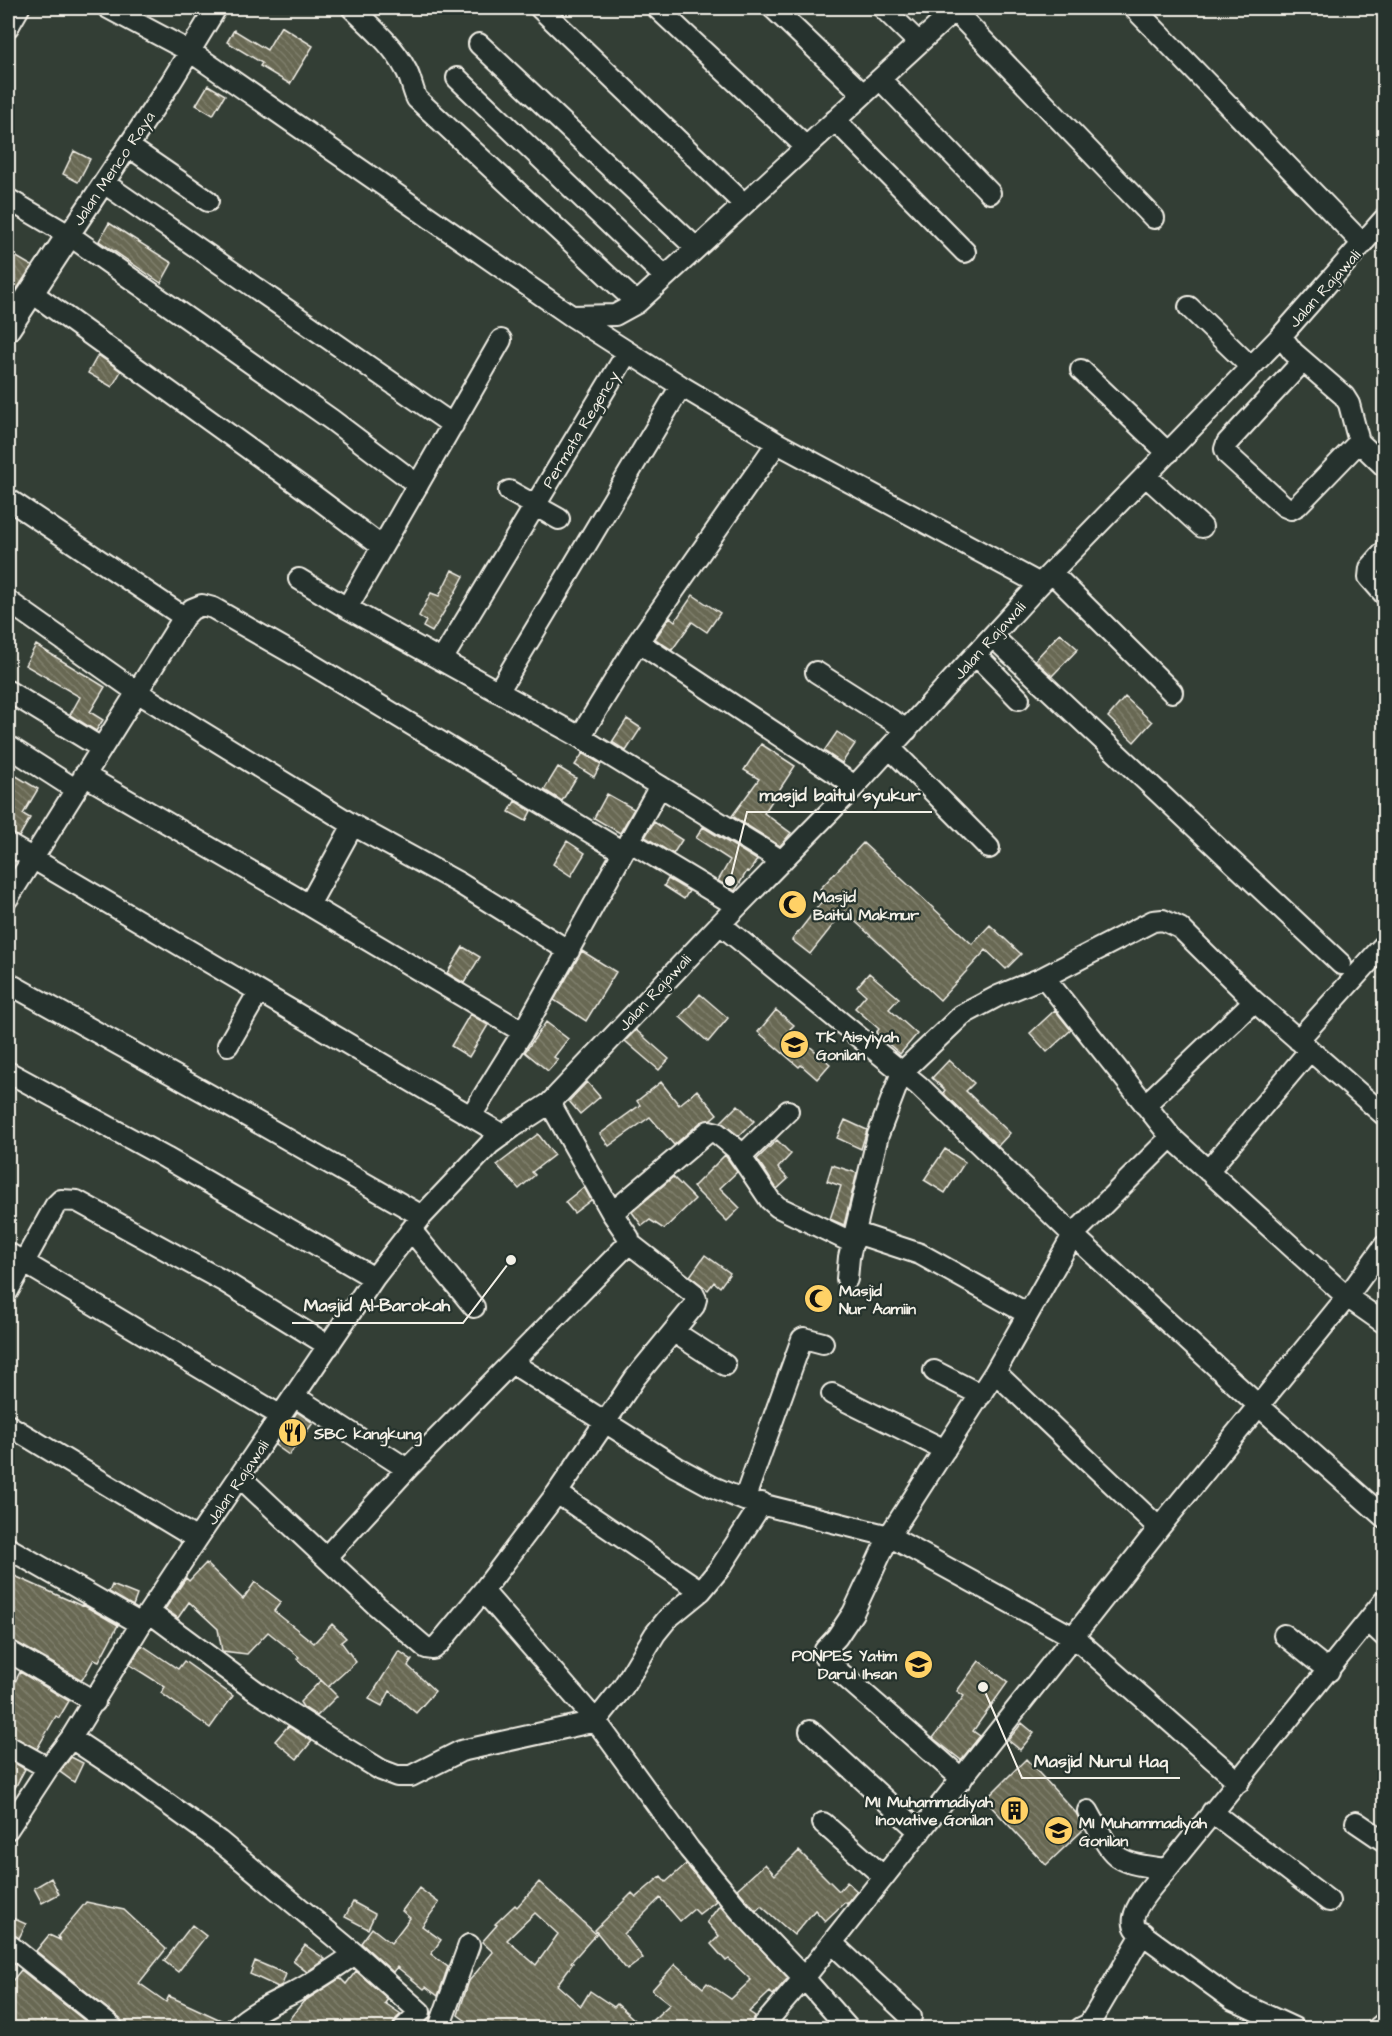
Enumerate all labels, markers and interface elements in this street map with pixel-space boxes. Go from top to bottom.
street label: Jalan Menco Raya [67,107,161,231]
street label: Jalan Rajawali [1284,244,1366,333]
street label: Permata Regency [537,367,626,493]
street label: Jalan Rajawali [949,596,1031,685]
callout: masjid baitul syukur [747,776,932,812]
text: masjid baitul syukur [759,783,921,809]
place label: Masjid Baitul Makmur [813,886,919,926]
mosque icon: Masjid Baitul Makmur [776,889,808,921]
street label: Jalan Rajawali [613,949,697,1036]
place label: TK Aisyiyah Gonilan [815,1026,900,1066]
school or university icon: TK Aisyiyah Gonilan [779,1029,811,1061]
place label: Masjid Nur Aamiin [839,1280,916,1320]
mosque icon: Masjid Nur Aamiin [802,1283,834,1315]
callout: Masjid Al-Barokah [292,1287,463,1323]
text: Masjid Al-Barokah [304,1293,451,1318]
restaurant icon: SBC kangkung [277,1417,309,1449]
place label: SBC kangkung [313,1423,423,1447]
street label: Jalan Rajawali [201,1435,275,1529]
place label: PONPES Yatim Darul Ihsan [792,1645,898,1685]
school or university icon: PONPES Yatim Darul Ihsan [902,1648,934,1680]
callout: Masjid Nurul Haq [1022,1742,1180,1778]
text: Masjid Nurul Haq [1034,1749,1169,1774]
place label: MI Muhammadiyah Inovative Gonilan [865,1791,994,1831]
building icon: MI Muhammadiyah Inovative Gonilan [998,1794,1030,1826]
place label: MI Muhammadiyah Gonilan [1079,1812,1208,1852]
school or university icon: MI Muhammadiyah Gonilan [1042,1815,1074,1847]

